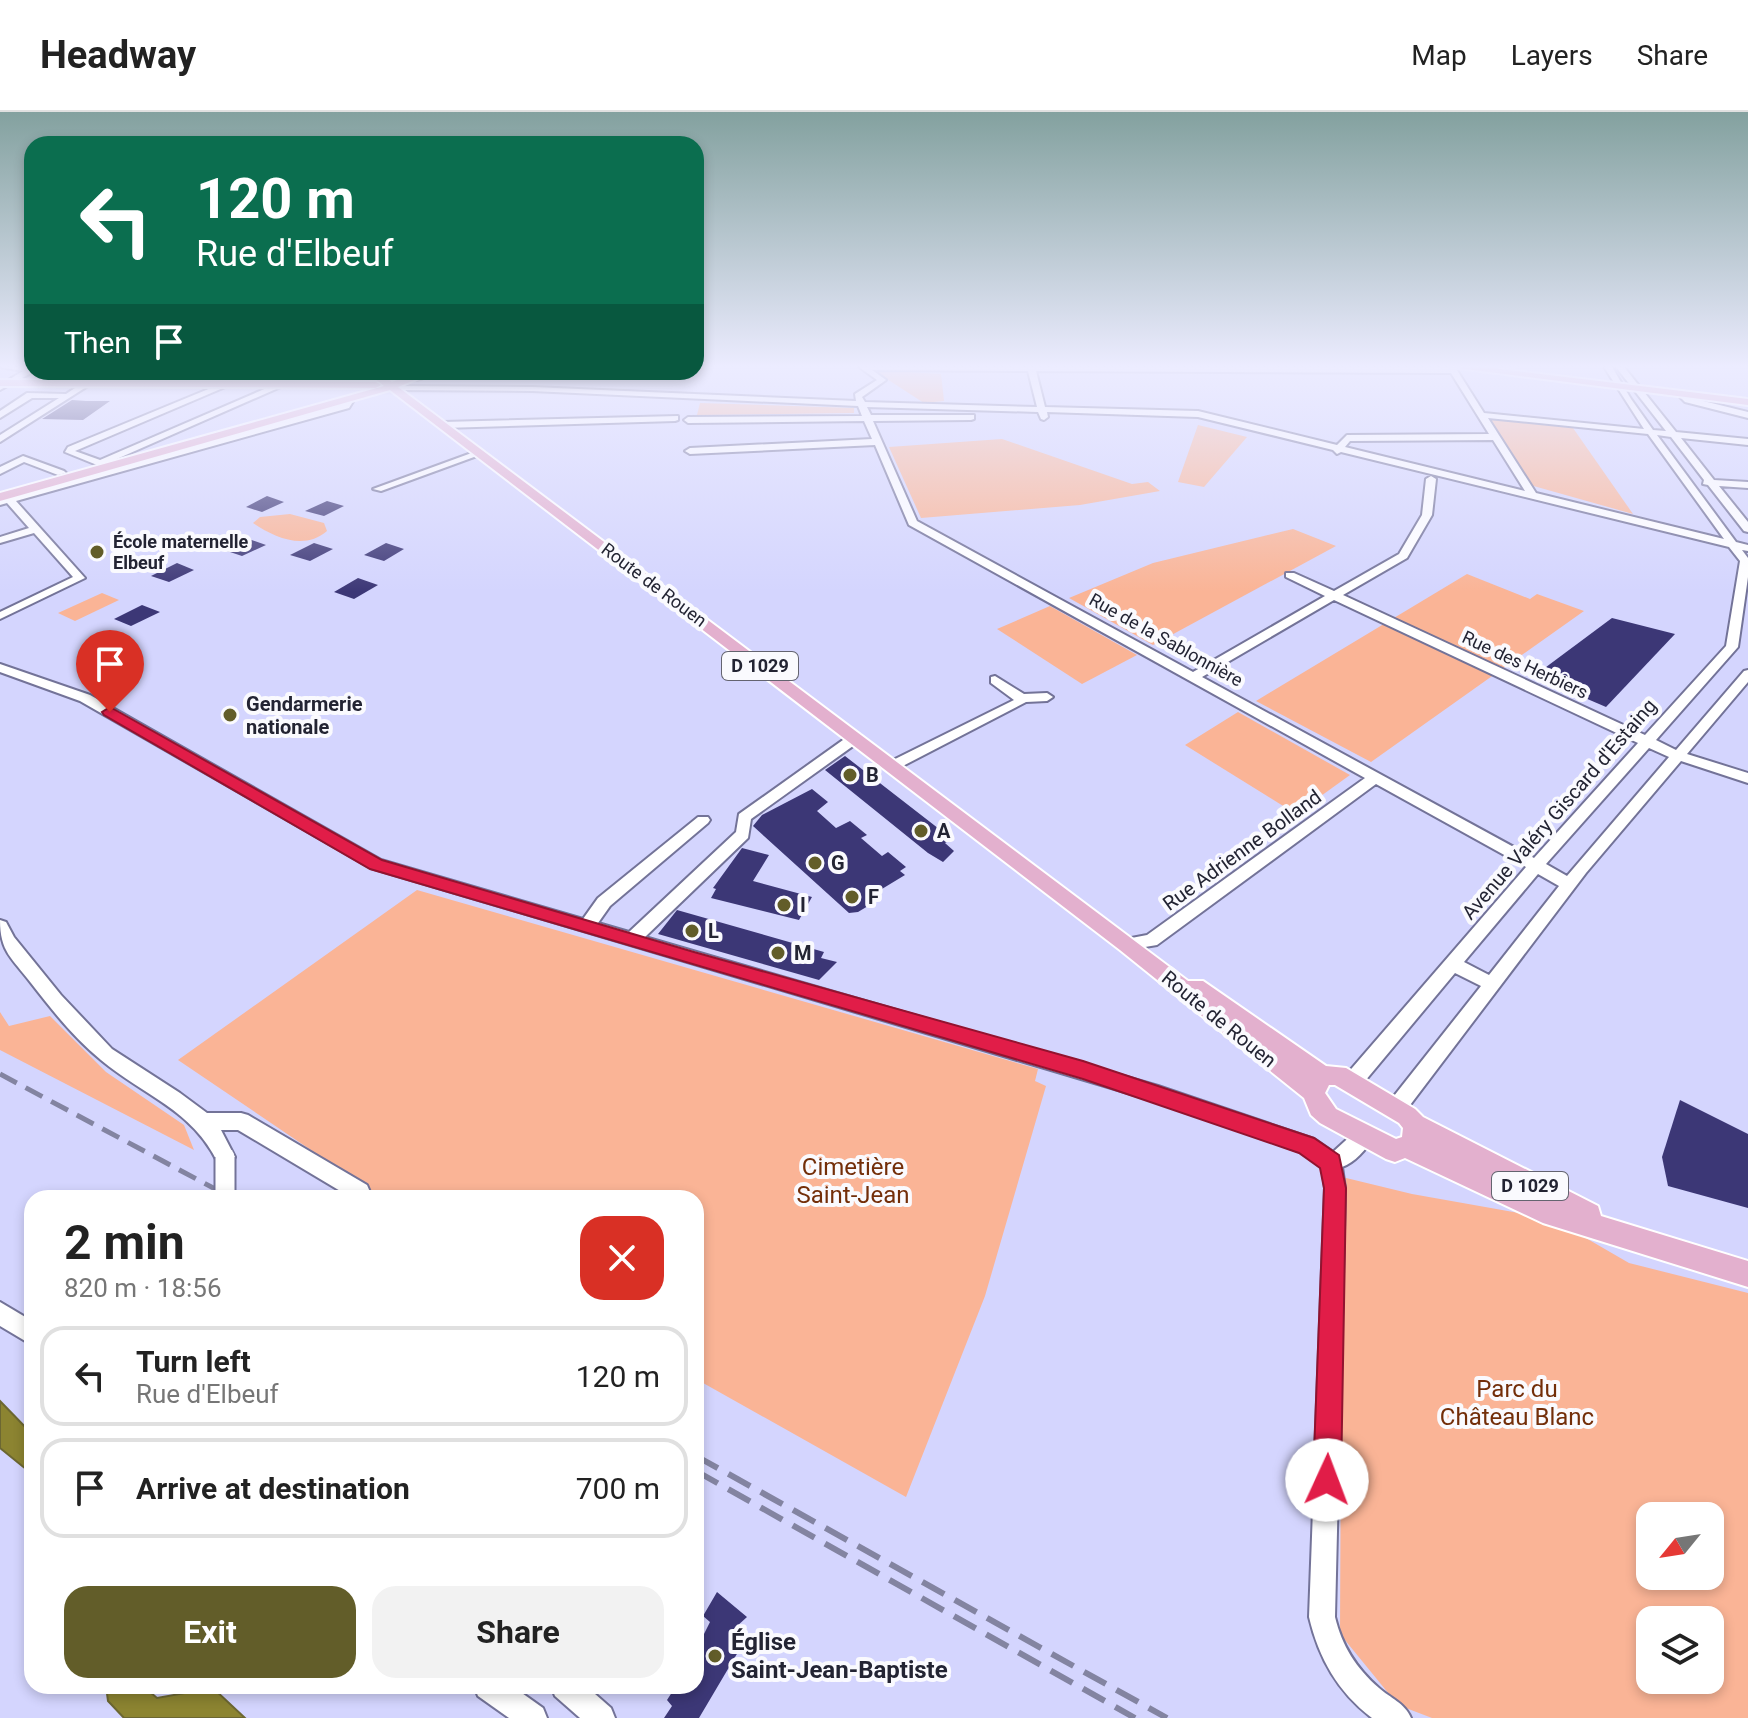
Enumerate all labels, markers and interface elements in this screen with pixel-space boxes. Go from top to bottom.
text: Headway [40,33,196,77]
text: Map [1411,39,1467,72]
text: Layers [1511,39,1593,72]
text: Share [1637,39,1708,72]
text: 120 m [196,166,355,232]
icon: left [64,168,168,272]
text: Rue d'Elbeuf [196,233,394,275]
icon: arrive [147,320,191,364]
text: Then [64,325,131,360]
place label: École maternelle Elbeuf [113,531,248,573]
street label: Route de Rouen [598,538,711,631]
marker: École maternelle Elbeuf [88,543,106,561]
street label: Rue de la Sablonnière [1086,589,1247,691]
street label: Rue des Herbiers [1459,626,1591,703]
pin [76,630,144,712]
icon: arrive [88,642,132,686]
road number: D 1029 [722,652,798,680]
place label: Gendarmerie nationale [246,692,363,739]
street label: Avenue Valéry Giscard d'Estaing [1457,694,1661,924]
marker: Gendarmerie nationale [221,706,239,724]
place label: B [866,763,879,787]
marker: B [841,766,859,784]
street label: Rue Adrienne Bolland [1158,784,1326,916]
place label: A [937,819,951,843]
marker: A [912,822,930,840]
place label: G [831,851,845,875]
marker: G [806,854,824,872]
place label: F [868,885,879,909]
marker: F [843,888,861,906]
place label: I [800,893,806,917]
marker: I [775,896,793,914]
place label: L [708,919,719,943]
marker: L [683,922,701,940]
place label: M [794,941,812,965]
marker: M [769,944,787,962]
street label: Route de Rouen [1157,966,1281,1072]
park label: Cimetière Saint-Jean [796,1153,910,1209]
road number: D 1029 [1492,1172,1568,1200]
text: 2 min [64,1214,185,1271]
button: close [580,1216,664,1300]
text: 820 m · 18:56 [64,1273,222,1303]
text: Turn left [136,1344,251,1379]
icon: left [68,1354,112,1398]
text: 120 m [576,1359,660,1394]
park label: Parc du Château Blanc [1440,1375,1594,1431]
text: Rue d'Elbeuf [136,1379,279,1409]
position arrow [1285,1438,1369,1522]
icon: arrive [68,1466,112,1510]
text: Arrive at destination [136,1471,410,1506]
text: 700 m [576,1471,660,1506]
north arrow [1636,1502,1724,1590]
map controls [1636,1502,1724,1694]
button: Exit [64,1586,356,1678]
button: Share [372,1586,664,1678]
button: layers [1636,1606,1724,1694]
place label: Église Saint-Jean-Baptiste [731,1628,948,1684]
marker: Église Saint-Jean-Baptiste [706,1647,724,1665]

